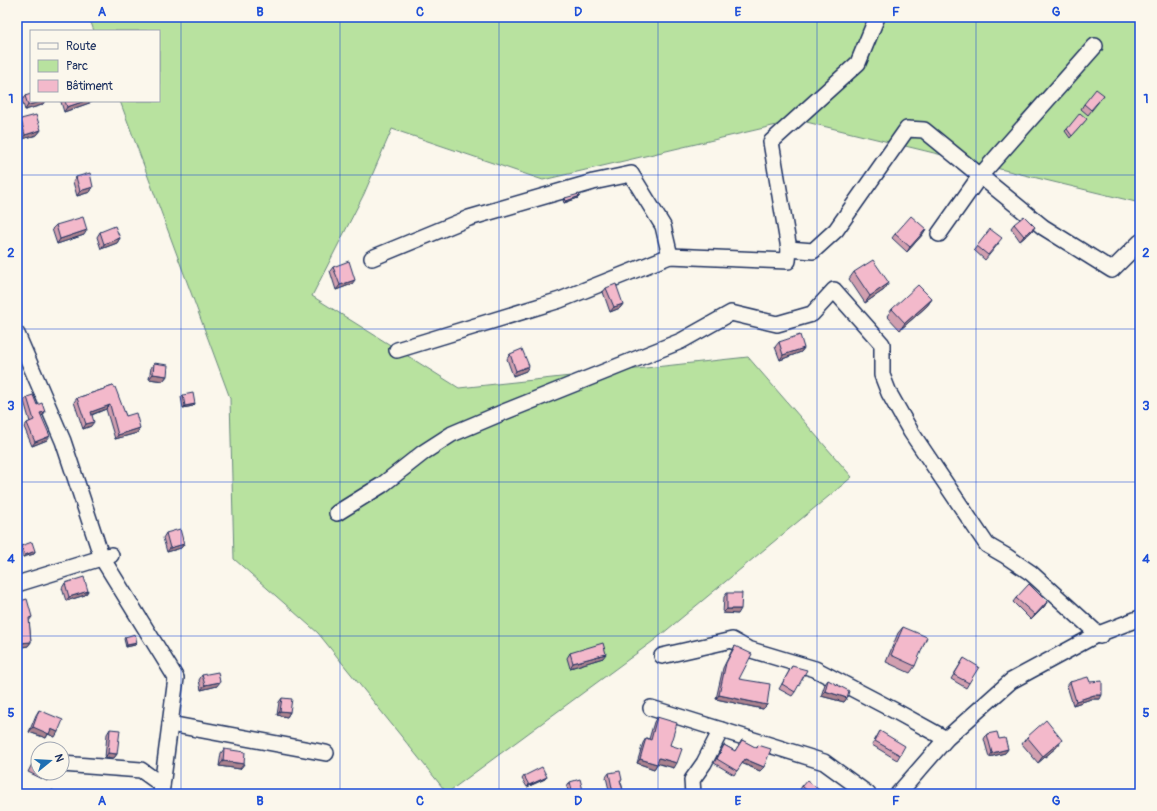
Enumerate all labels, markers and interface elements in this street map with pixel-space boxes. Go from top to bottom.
text: A [98,4,107,20]
text: B [256,4,264,20]
text: C [416,4,424,20]
text: D [574,4,582,20]
text: E [735,4,742,20]
text: F [892,4,900,20]
text: G [1052,4,1061,20]
legend [30,30,160,102]
text: Route [66,39,96,54]
text: Parc [66,59,88,74]
text: Bâtiment [66,79,113,94]
text: 1 [8,91,14,107]
text: 1 [1143,91,1149,107]
text: 2 [7,245,15,261]
text: 2 [1142,245,1150,261]
text: 3 [7,398,15,414]
text: 3 [1142,398,1150,414]
text: 4 [7,551,15,567]
text: 4 [1142,551,1150,567]
text: 5 [7,705,15,721]
text: 5 [1142,705,1150,721]
north arrow [30,741,70,781]
text: N [52,753,67,764]
text: A [98,793,107,809]
text: B [256,793,264,809]
text: C [416,793,424,809]
text: D [574,793,582,809]
text: E [735,793,742,809]
text: F [892,793,900,809]
text: G [1052,793,1061,809]

